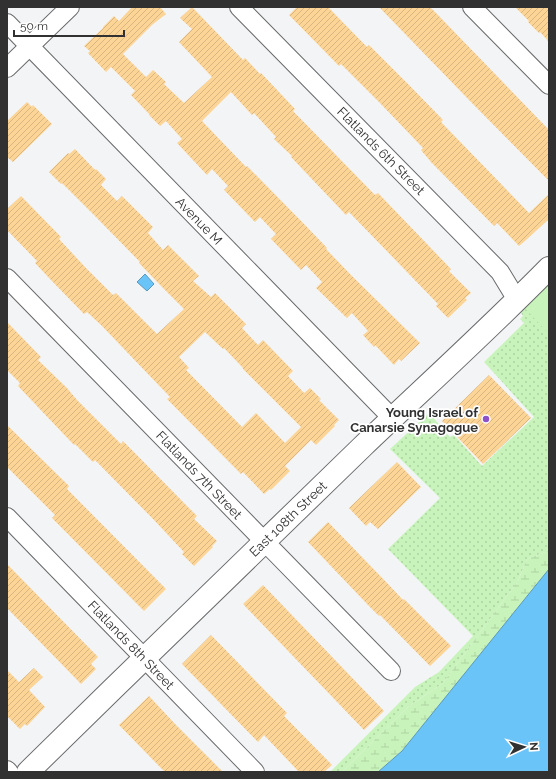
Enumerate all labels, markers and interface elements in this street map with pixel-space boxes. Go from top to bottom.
scale bar [14,12,124,38]
text: 50 m [20,19,48,33]
street label: Flatlands 6th Street [334,104,428,198]
street label: Avenue M [173,194,225,248]
place label: Young Israel of Canarsie Synagogue [350,405,479,435]
marker: Young Israel of Canarsie Synagogue [481,414,491,424]
street label: Flatlands 7th Street [153,428,245,523]
street label: East 108th Street [246,478,330,560]
street label: Flatlands 8th Street [85,598,178,693]
north arrow [504,727,544,767]
text: N [527,742,540,751]

